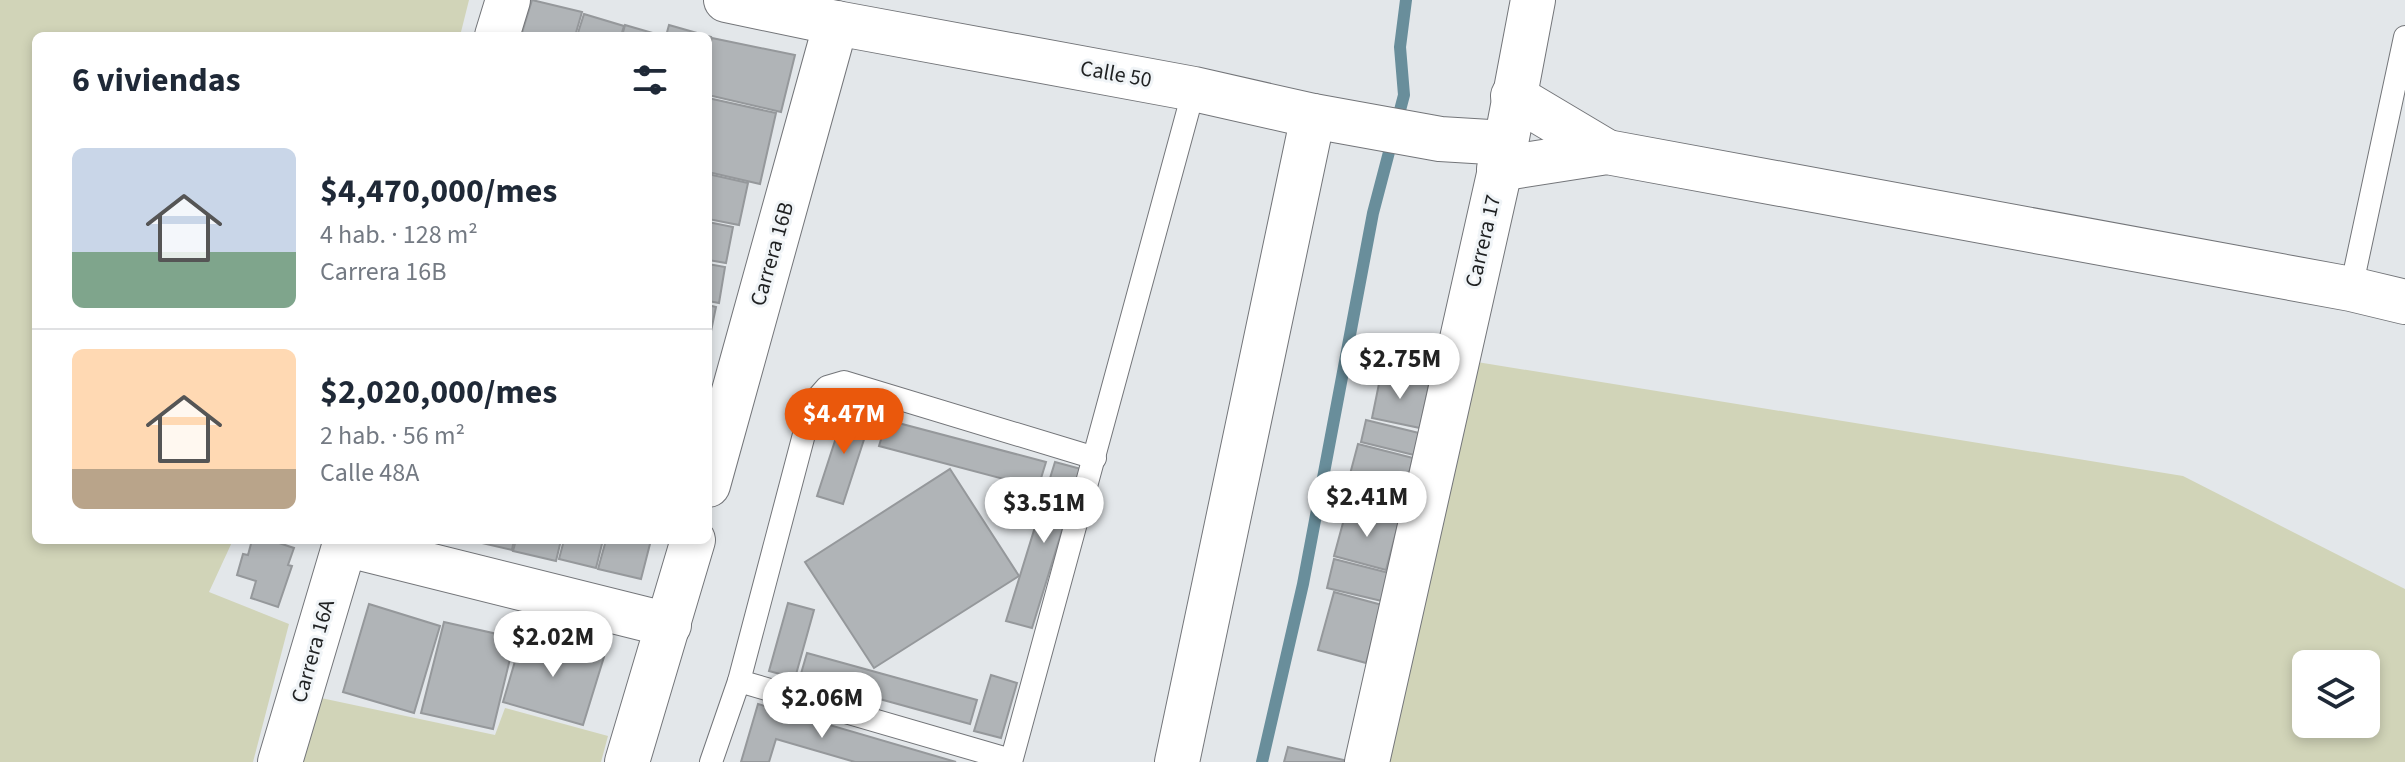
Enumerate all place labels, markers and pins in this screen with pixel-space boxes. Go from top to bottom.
pin: $2.75M [1335,333,1465,401]
pin: $4.47M [779,388,909,456]
pin: $2.41M [1302,471,1432,539]
pin: $3.51M [979,477,1109,545]
pin: $2.02M [488,611,618,679]
pin: $2.06M [757,672,887,740]

